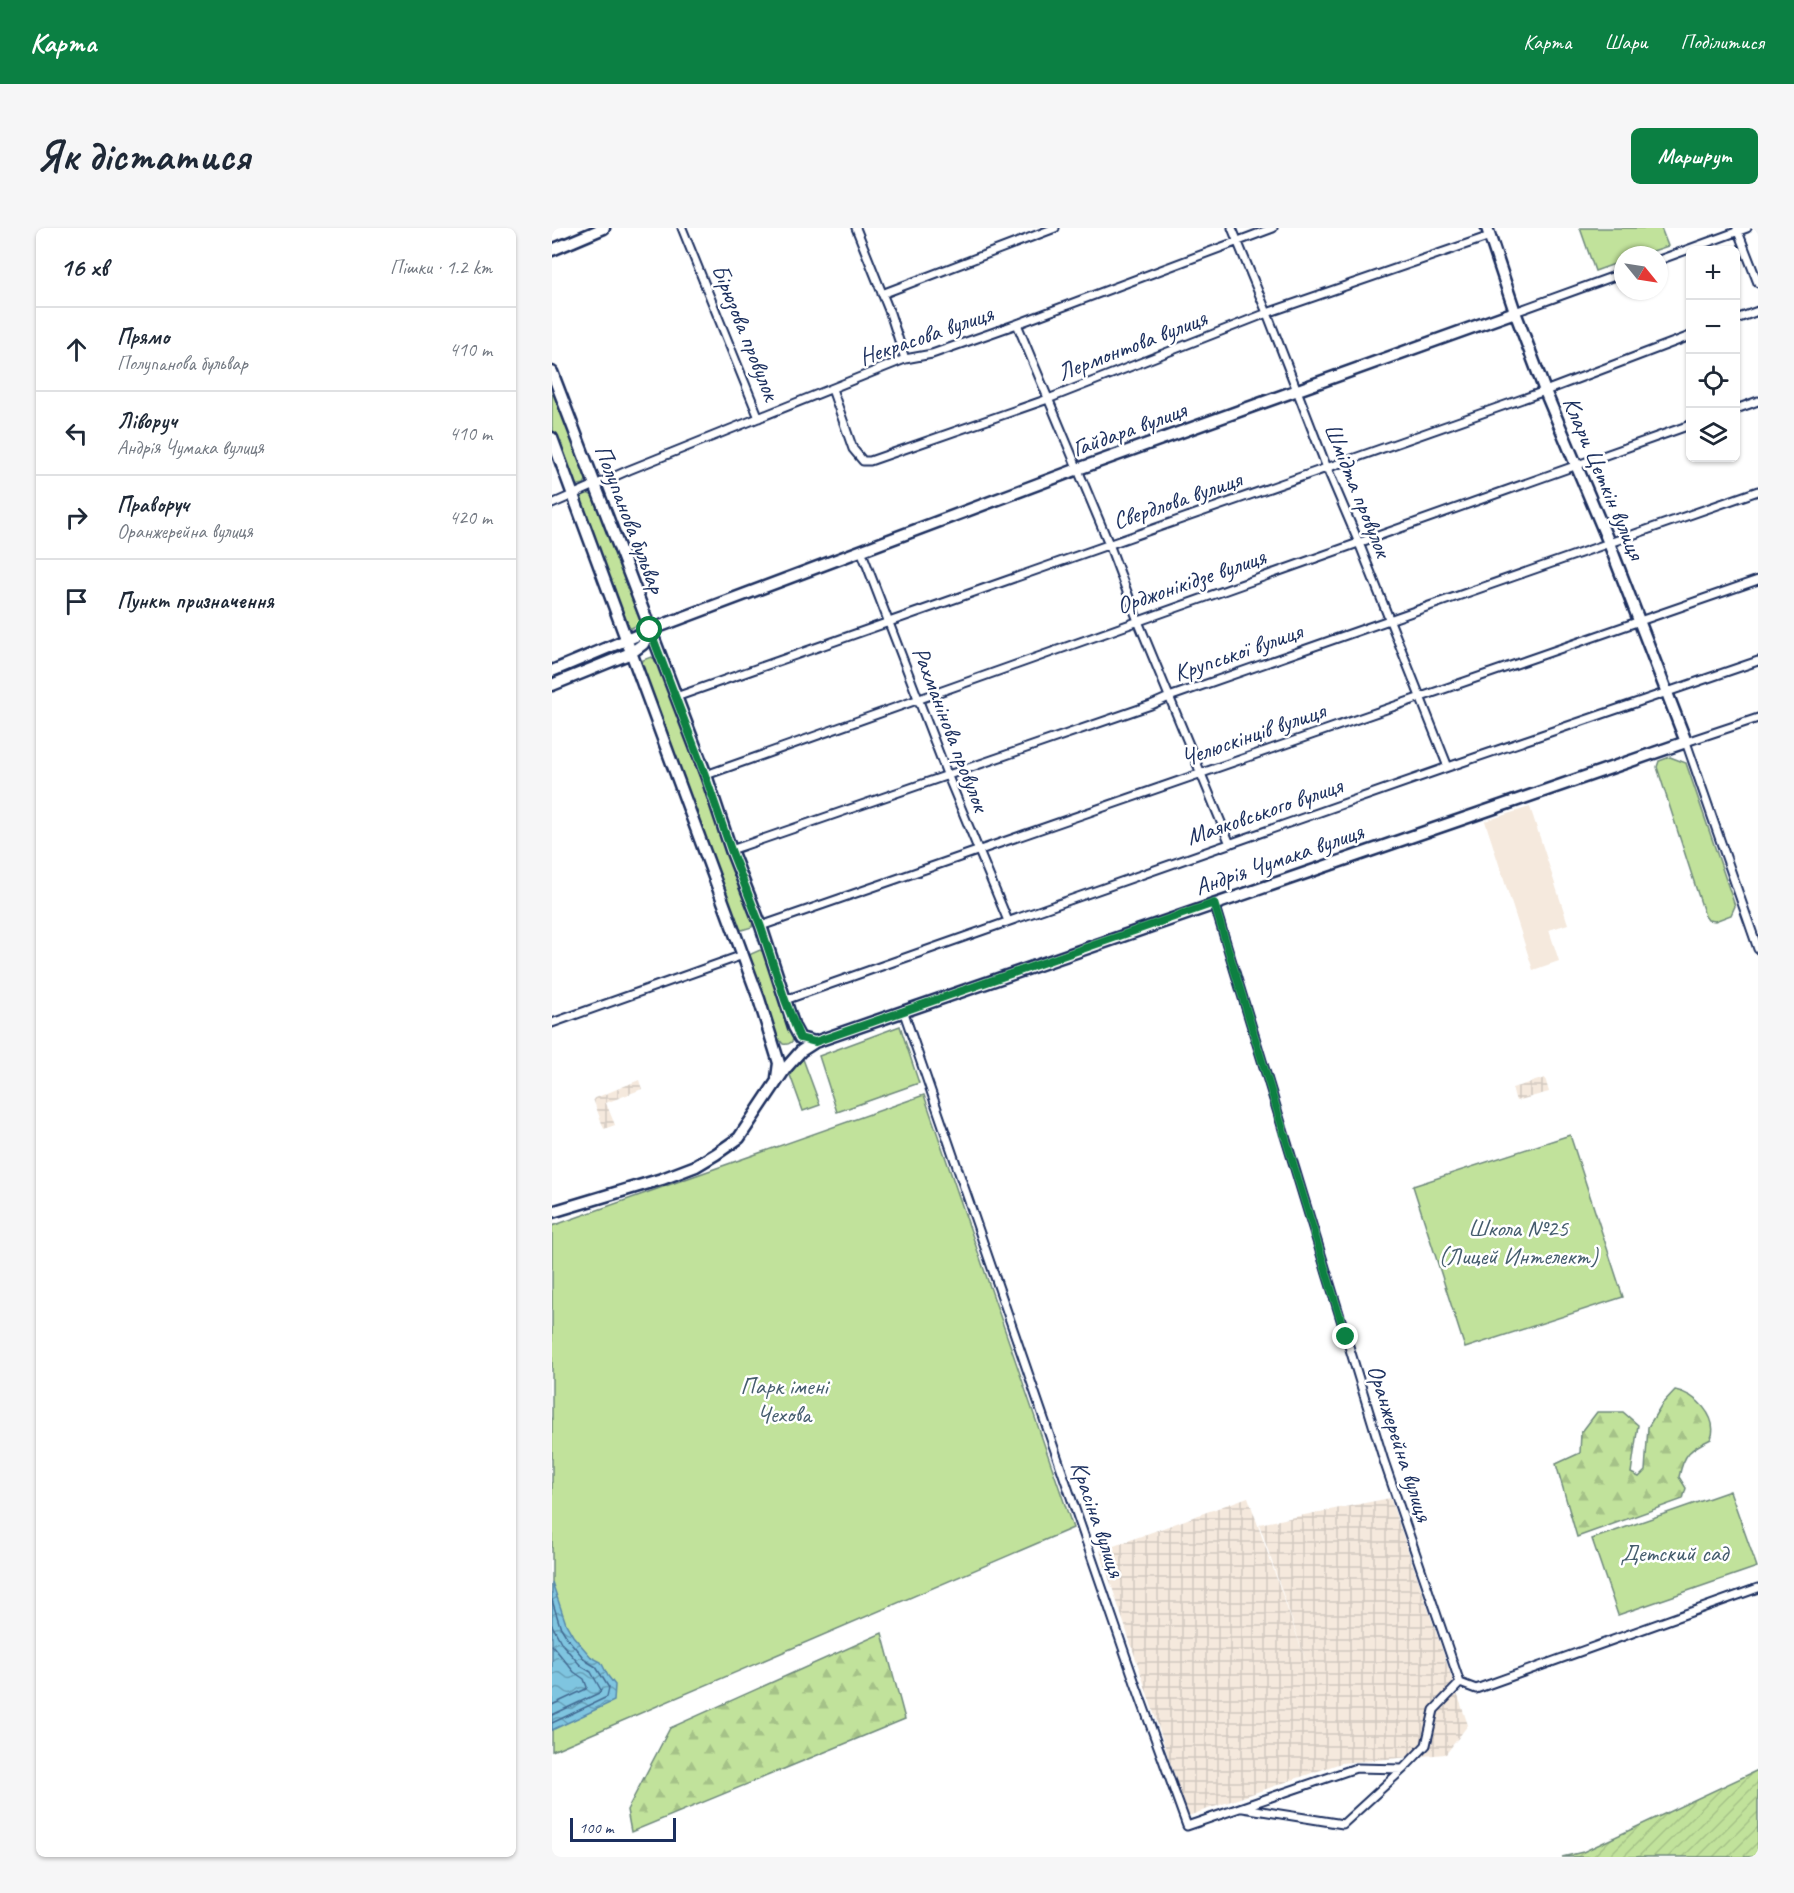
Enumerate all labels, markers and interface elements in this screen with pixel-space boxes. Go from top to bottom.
text: Карта [30,25,97,60]
text: Карта [1523,29,1571,55]
text: Шари [1604,29,1648,55]
text: Поділитися [1681,29,1764,55]
button: Маршрут [1631,128,1758,184]
text: Як дістатися [36,130,250,183]
north arrow [1614,246,1668,300]
map controls [1686,246,1740,462]
button: + [1686,246,1740,300]
text: 16 хв [60,251,108,284]
text: Пішки · 1.2 km [390,255,492,280]
street label: Бірюзова провулок [705,260,788,407]
street label: Некрасова вулиця [855,298,998,372]
button: − [1686,300,1740,354]
street label: Лермонтова вулиця [1053,302,1212,387]
text: Прямо [117,323,169,351]
icon: ahead [60,333,93,366]
text: 410 m [449,337,492,362]
text: Полупанова бульвар [117,351,248,376]
button: locate [1686,354,1740,408]
street label: Клари Цеткін вулиця [1556,392,1652,566]
street label: Гайдара вулиця [1068,394,1191,463]
text: Ліворуч [117,407,177,435]
button: layers [1686,408,1740,462]
icon: left [60,417,93,450]
street label: Шмідта провулок [1318,419,1399,563]
text: 410 m [449,421,492,446]
text: Андрія Чумака вулиця [117,435,264,460]
street label: Полупанова бульвар [588,440,673,599]
street label: Свердлова вулиця [1109,463,1247,536]
text: Праворуч [117,491,189,519]
icon: right [60,501,93,534]
text: 420 m [449,505,492,530]
text: Оранжерейна вулиця [117,519,253,544]
street label: Орджонікідзе вулиця [1112,541,1271,621]
icon: arrive [60,585,93,618]
text: Пункт призначення [117,587,274,615]
street label: Крупської вулиця [1170,615,1308,688]
route start [636,616,662,642]
street label: Рахманінова провулок [906,642,997,818]
street label: Челюскінців вулиця [1177,695,1331,773]
street label: Маяковського вулиця [1182,770,1347,852]
street label: Андрія Чумака вулиця [1191,816,1368,902]
park label: Школа №25 (Лицей Интелект) [1438,1213,1599,1271]
route end [1332,1323,1358,1349]
street label: Оранжерейна вулиця [1361,1361,1440,1526]
park label: Парк імені Чехова [740,1371,830,1429]
street label: Красіна вулиця [1064,1457,1132,1582]
park label: Детский сад [1620,1538,1730,1568]
scale bar [570,1815,676,1842]
text: 100 m [579,1818,613,1838]

